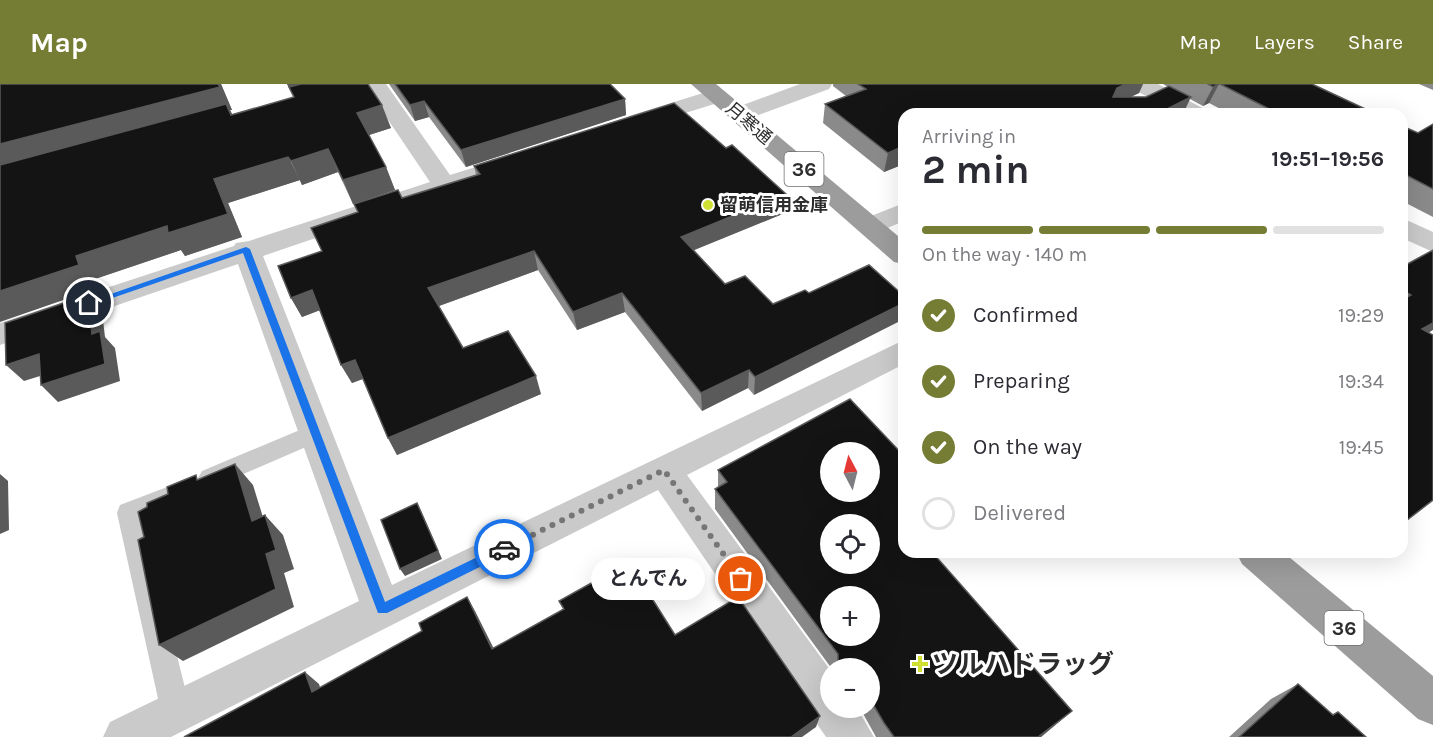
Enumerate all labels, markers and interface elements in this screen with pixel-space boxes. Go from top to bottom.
text: Map [30,26,88,59]
text: Map [1179,30,1221,54]
text: Layers [1254,30,1315,54]
text: Share [1348,30,1403,54]
street label: 月寒通 [721,97,777,149]
text: Arriving in [922,125,1016,148]
text: 19:51–19:56 [1271,146,1384,172]
text: 2 min [922,147,1030,193]
road number: 36 [784,152,824,186]
place label: 留萌信用金庫 [720,194,828,216]
marker: 留萌信用金庫 [701,198,715,212]
text: On the way · 140 m [922,243,1087,266]
pin [63,277,114,328]
icon: home [72,286,105,319]
icon: check [922,299,955,332]
text: Confirmed [973,302,1079,328]
text: 19:29 [1338,304,1384,327]
icon: check [922,365,955,398]
text: Preparing [973,368,1070,394]
text: 19:34 [1338,370,1384,393]
icon: check [922,431,955,464]
text: On the way [973,434,1082,460]
text: 19:45 [1339,436,1384,459]
north arrow [820,442,880,502]
map controls [820,442,880,718]
text: Delivered [973,500,1066,526]
button: locate [820,514,880,574]
courier [474,519,534,579]
icon: car [488,533,521,566]
pin [715,553,766,604]
callout: とんでん [591,558,705,600]
icon: bag [724,562,757,595]
text: とんでん [609,567,688,590]
button: + [820,586,880,646]
road number: 36 [1324,611,1364,645]
place label: ツルハドラッグ [932,649,1114,680]
marker: ツルハドラッグ [913,657,927,671]
button: − [820,658,880,718]

